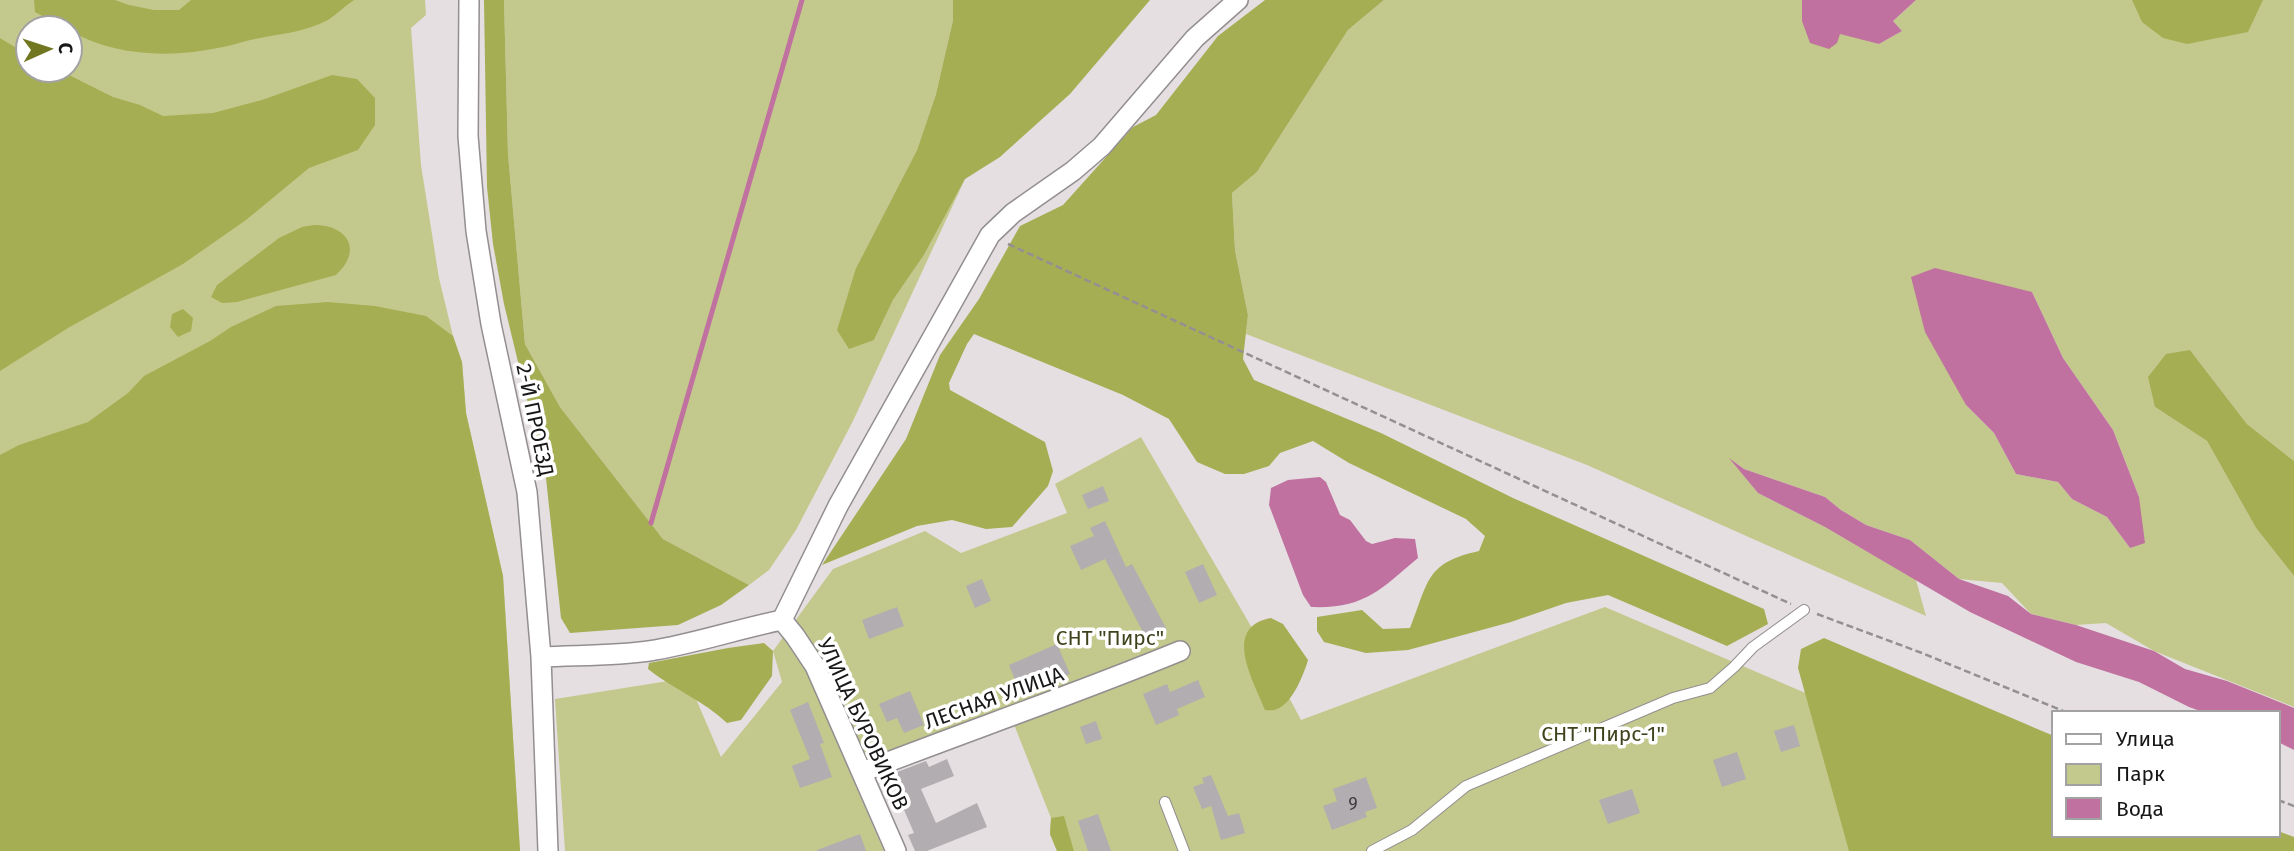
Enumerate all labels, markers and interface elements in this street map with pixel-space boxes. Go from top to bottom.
north arrow [14,14,84,84]
text: С [54,42,77,54]
street label: 2-Й ПРОЕЗД [510,361,560,479]
park label: СНТ "Пирс" [1056,625,1164,651]
street label: УЛИЦА БУРОВИКОВ [812,634,914,814]
street label: ЛЕСНАЯ УЛИЦА [921,661,1067,735]
legend [2052,711,2280,837]
park label: СНТ "Пирс-1" [1541,721,1665,747]
text: Улица [2116,726,2175,752]
text: Парк [2116,761,2165,787]
house number: 9 [1348,793,1358,815]
text: Вода [2116,796,2164,822]

